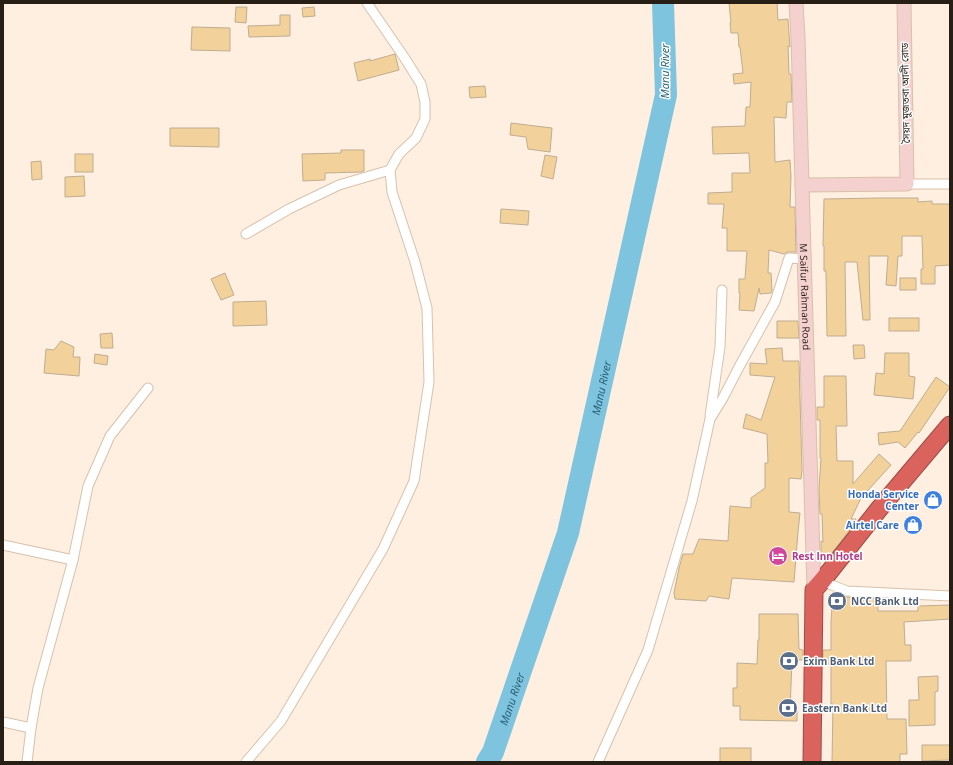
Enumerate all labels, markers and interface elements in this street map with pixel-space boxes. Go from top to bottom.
street label: সৈয়দ মুজতবা আলী রোড [897,42,913,144]
water label: Manu River [657,43,672,98]
street label: M Saifur Rahman Road [797,243,814,350]
water label: Manu River [587,359,614,416]
place label: Honda Service Center [848,487,919,513]
shop icon: Honda Service Center [922,489,944,511]
shop icon: Airtel Care [902,514,924,536]
place label: Airtel Care [846,518,899,532]
hotel icon: Rest Inn Hotel [767,545,789,567]
place label: Rest Inn Hotel [792,549,863,563]
bank icon: NCC Bank Ltd [826,590,848,612]
place label: NCC Bank Ltd [851,594,919,608]
bank icon: Exim Bank Ltd [778,650,800,672]
place label: Exim Bank Ltd [803,654,874,668]
water label: Manu River [495,670,527,727]
bank icon: Eastern Bank Ltd [777,697,799,719]
place label: Eastern Bank Ltd [802,701,887,715]

